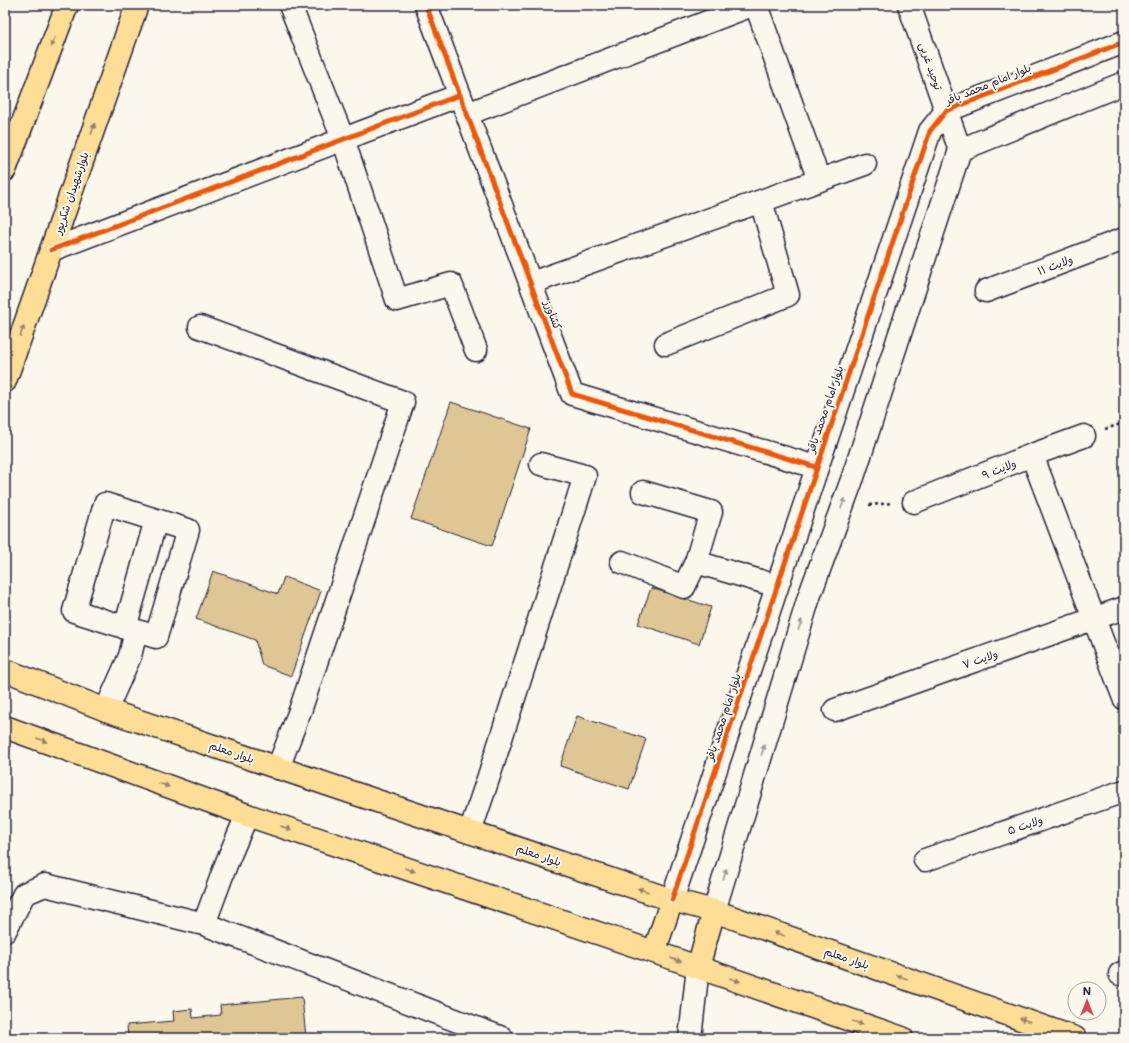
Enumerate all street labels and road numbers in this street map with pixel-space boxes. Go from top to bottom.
street label: توحید غربی [915,40,947,93]
street label: بلوار امام محمد باقر [942,60,1034,110]
street label: بلوارشهیدان شکرپور [49,150,93,237]
street label: ولایت ۱۱ [1035,251,1075,278]
street label: کشاورز [541,297,566,332]
street label: بلوار امام محمد باقر [802,363,848,456]
street label: ولایت ۹ [979,455,1018,482]
street label: ولایت ۷ [960,645,1000,672]
street label: بلوار امام محمد باقر [701,671,746,764]
street label: بلوار معلم [207,737,256,768]
street label: ولایت ۵ [1005,812,1045,838]
street label: بلوار معلم [514,840,563,871]
street label: بلوار معلم [822,943,871,974]

